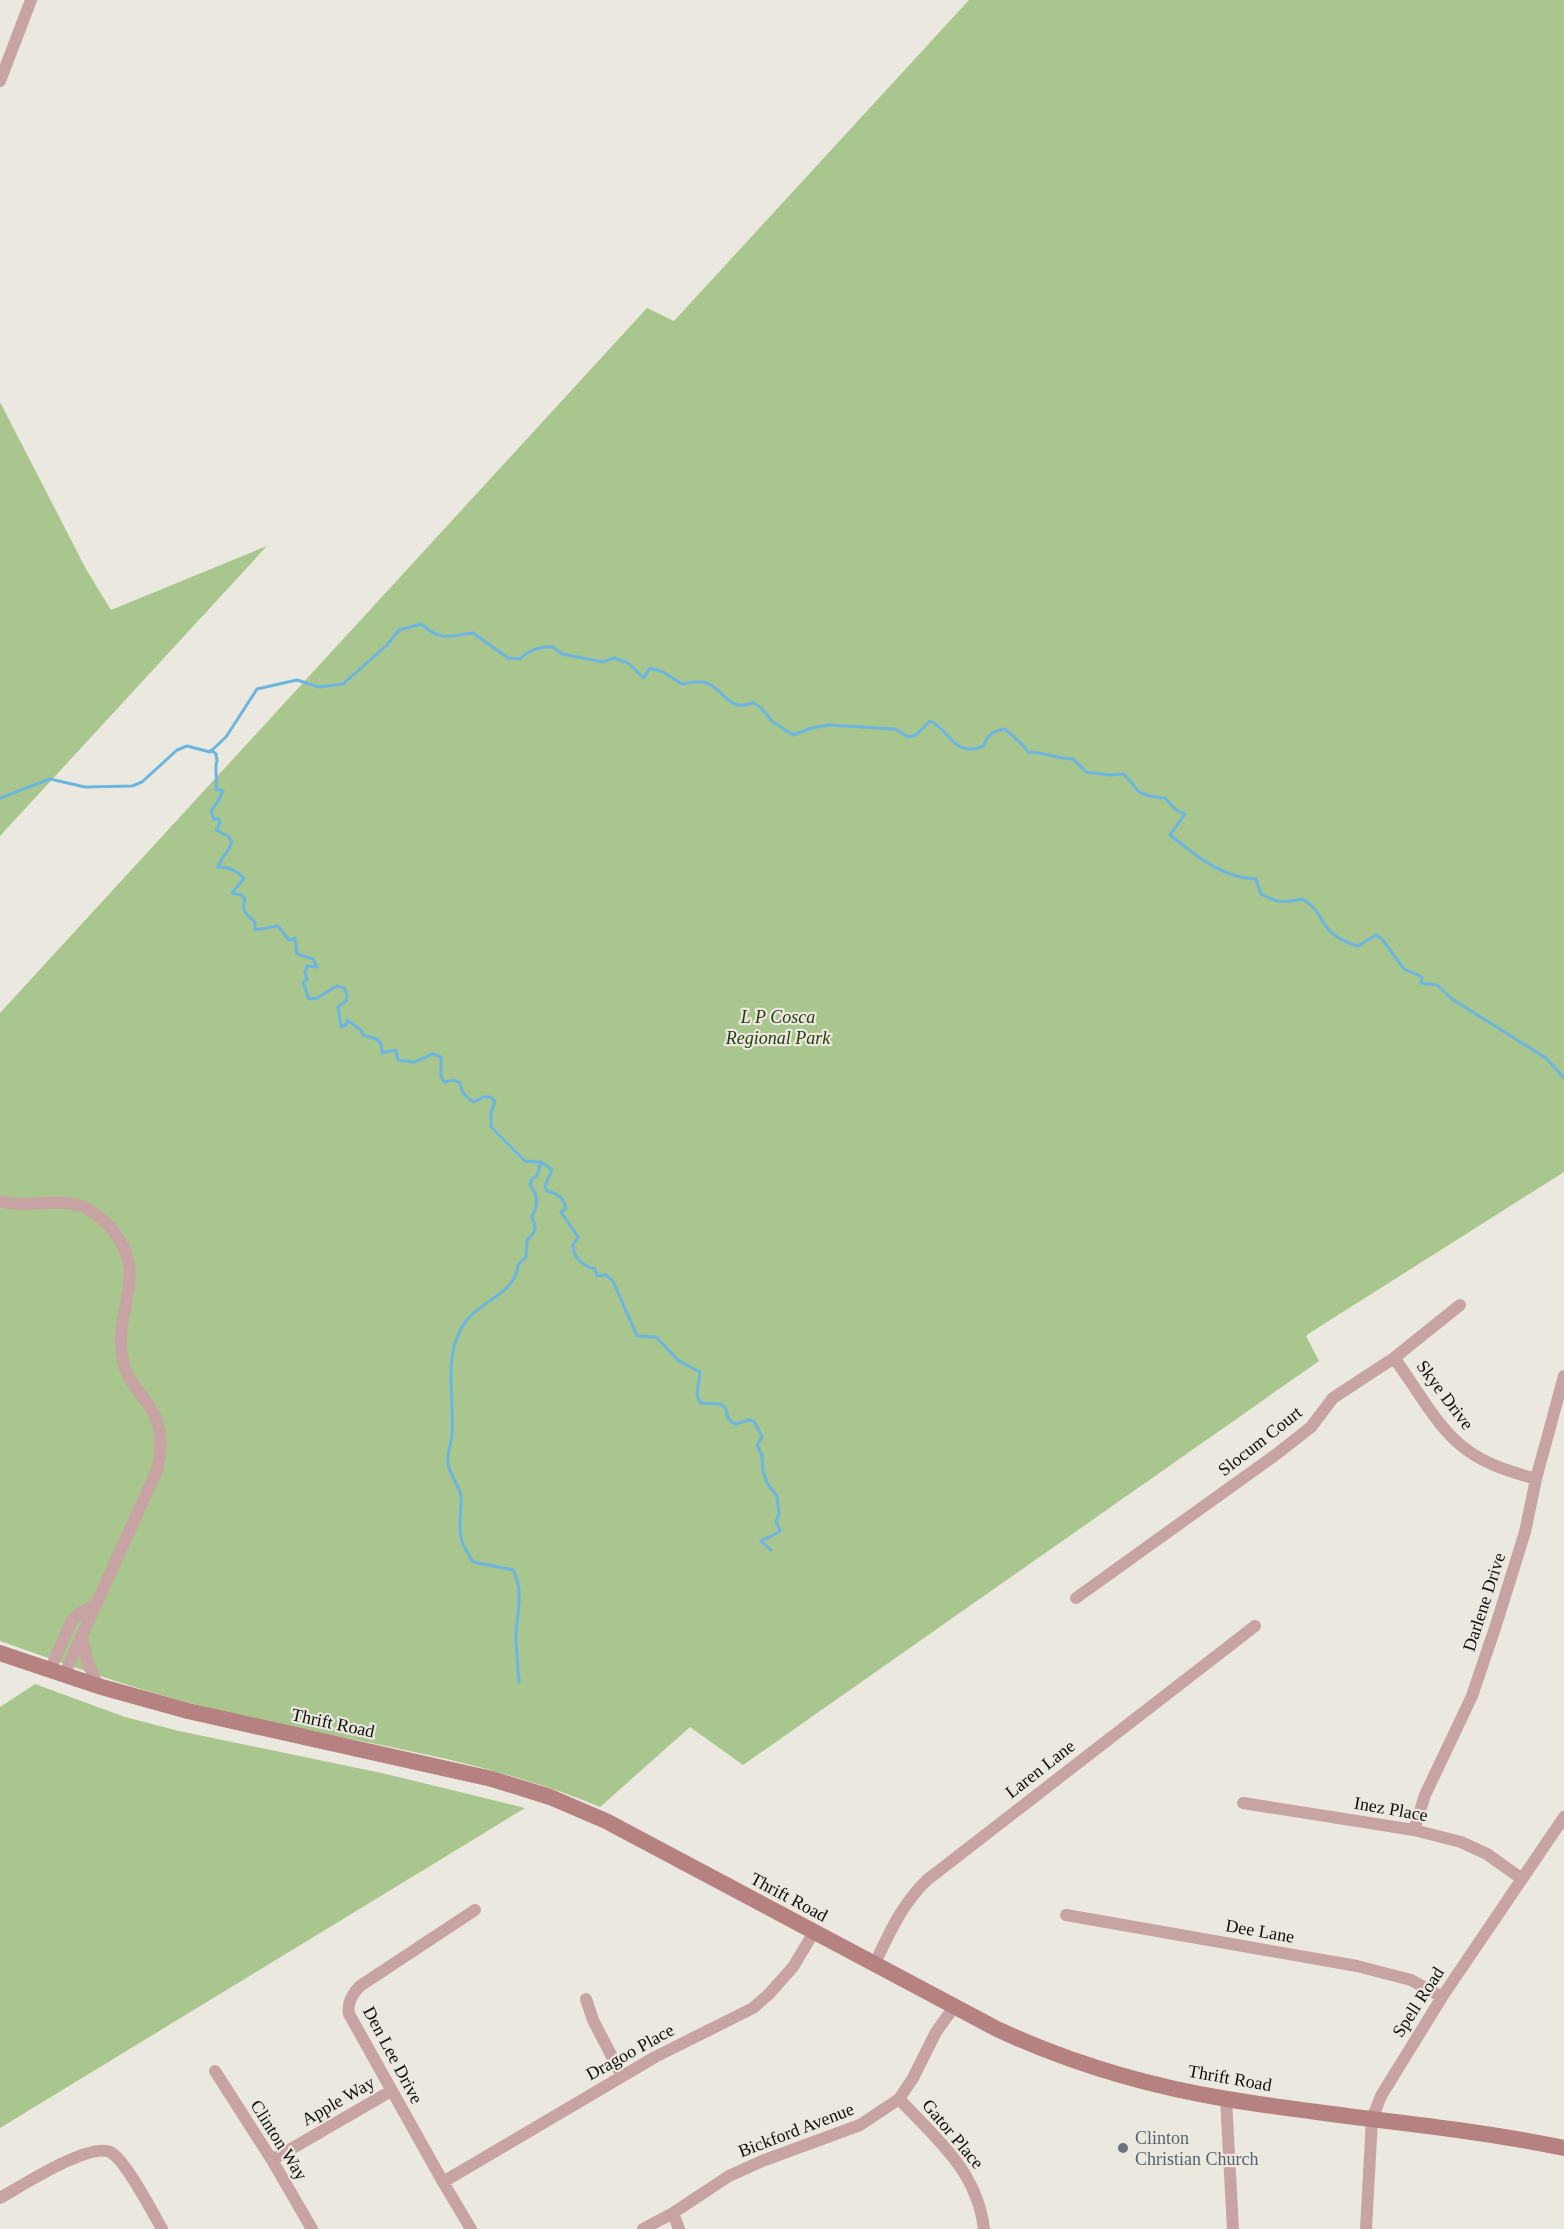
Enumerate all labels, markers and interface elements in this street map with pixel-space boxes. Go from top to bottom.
park label: L P Cosca Regional Park [725,1007,831,1048]
street label: Skye Drive [1412,1356,1478,1434]
street label: Slocum Court [1214,1402,1306,1480]
street label: Darlene Drive [1459,1550,1509,1654]
street label: Thrift Road [290,1704,376,1742]
street label: Laren Lane [1001,1736,1079,1802]
street label: Inez Place [1353,1793,1429,1825]
street label: Thrift Road [747,1868,831,1926]
street label: Dee Lane [1224,1915,1296,1947]
street label: Spell Road [1388,1963,1448,2041]
street label: Den Lee Drive [359,2003,427,2107]
street label: Dragoo Place [583,2020,677,2084]
street label: Thrift Road [1187,2061,1273,2095]
street label: Apple Way [298,2072,378,2130]
street label: Gator Place [918,2095,988,2173]
street label: Clinton Way [246,2096,312,2184]
street label: Bickford Avenue [735,2099,857,2161]
place label: Clinton Christian Church [1135,2128,1259,2169]
marker: Clinton Christian Church [1116,2141,1130,2155]

